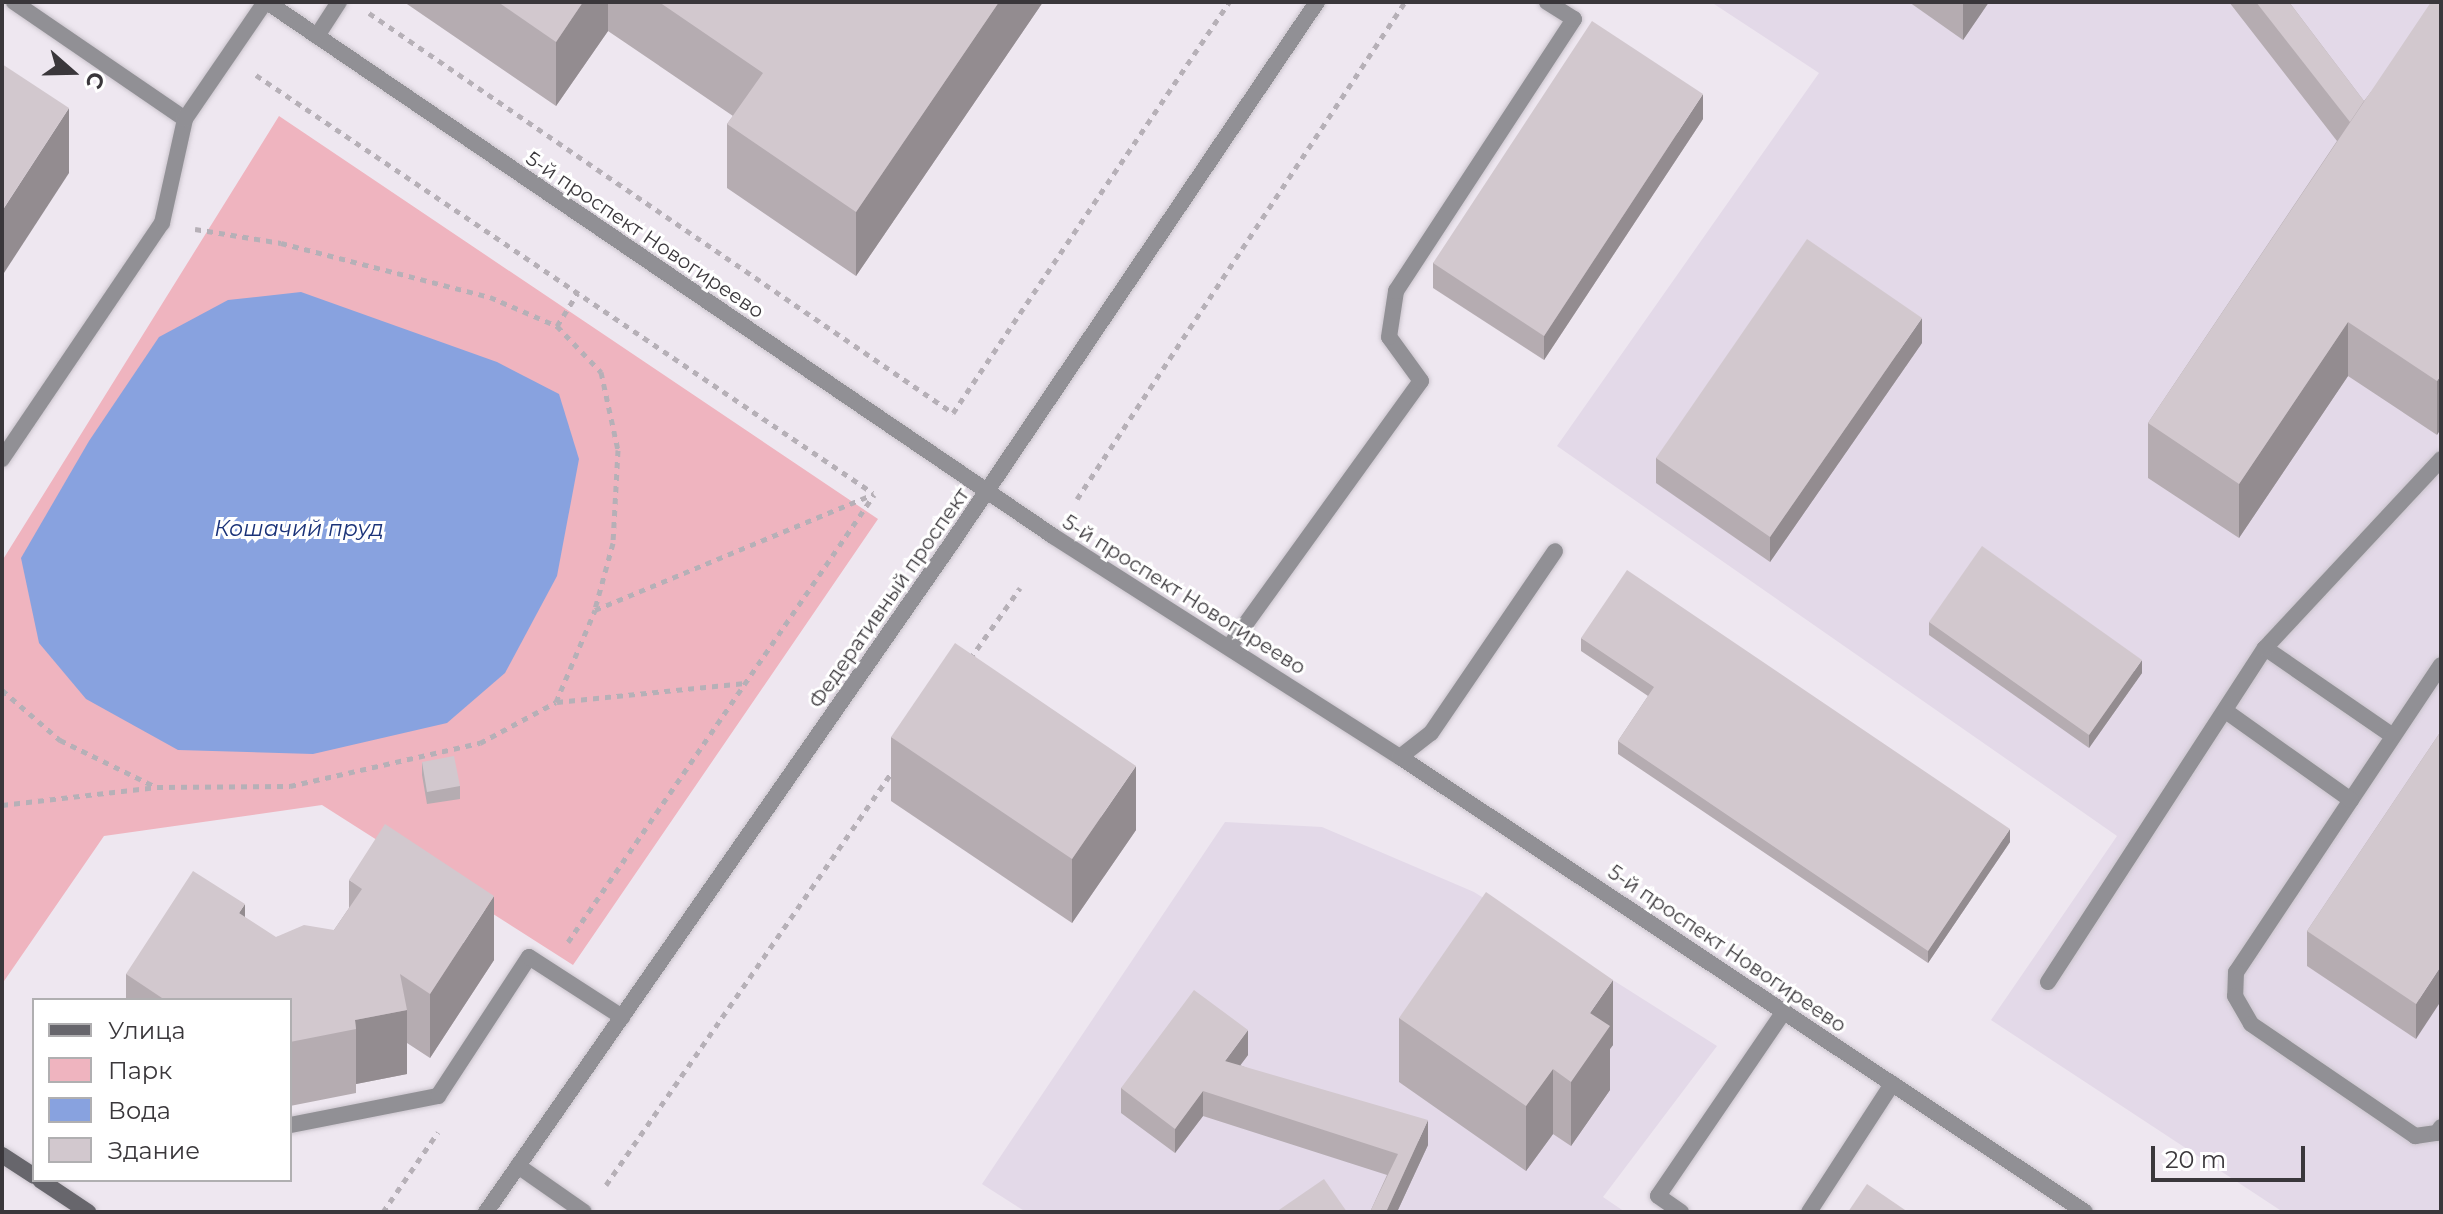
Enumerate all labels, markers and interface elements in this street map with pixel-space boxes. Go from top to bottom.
north arrow [32,32,112,112]
text: С [80,68,110,92]
street label: 5-й проспект Новогиреево [522,146,768,324]
street label: Федеративный проспект [804,484,974,712]
street label: 5-й проспект Новогиреево [1058,510,1310,680]
water label: Кошачий пруд [214,516,384,542]
street label: 5-й проспект Новогиреево [1604,860,1850,1038]
legend [32,998,292,1182]
text: Улица [108,1016,186,1045]
text: Парк [108,1056,172,1085]
text: Вода [108,1096,171,1125]
scale bar [2155,1130,2309,1180]
text: Здание [108,1136,200,1165]
text: 20 m [2165,1145,2226,1174]

